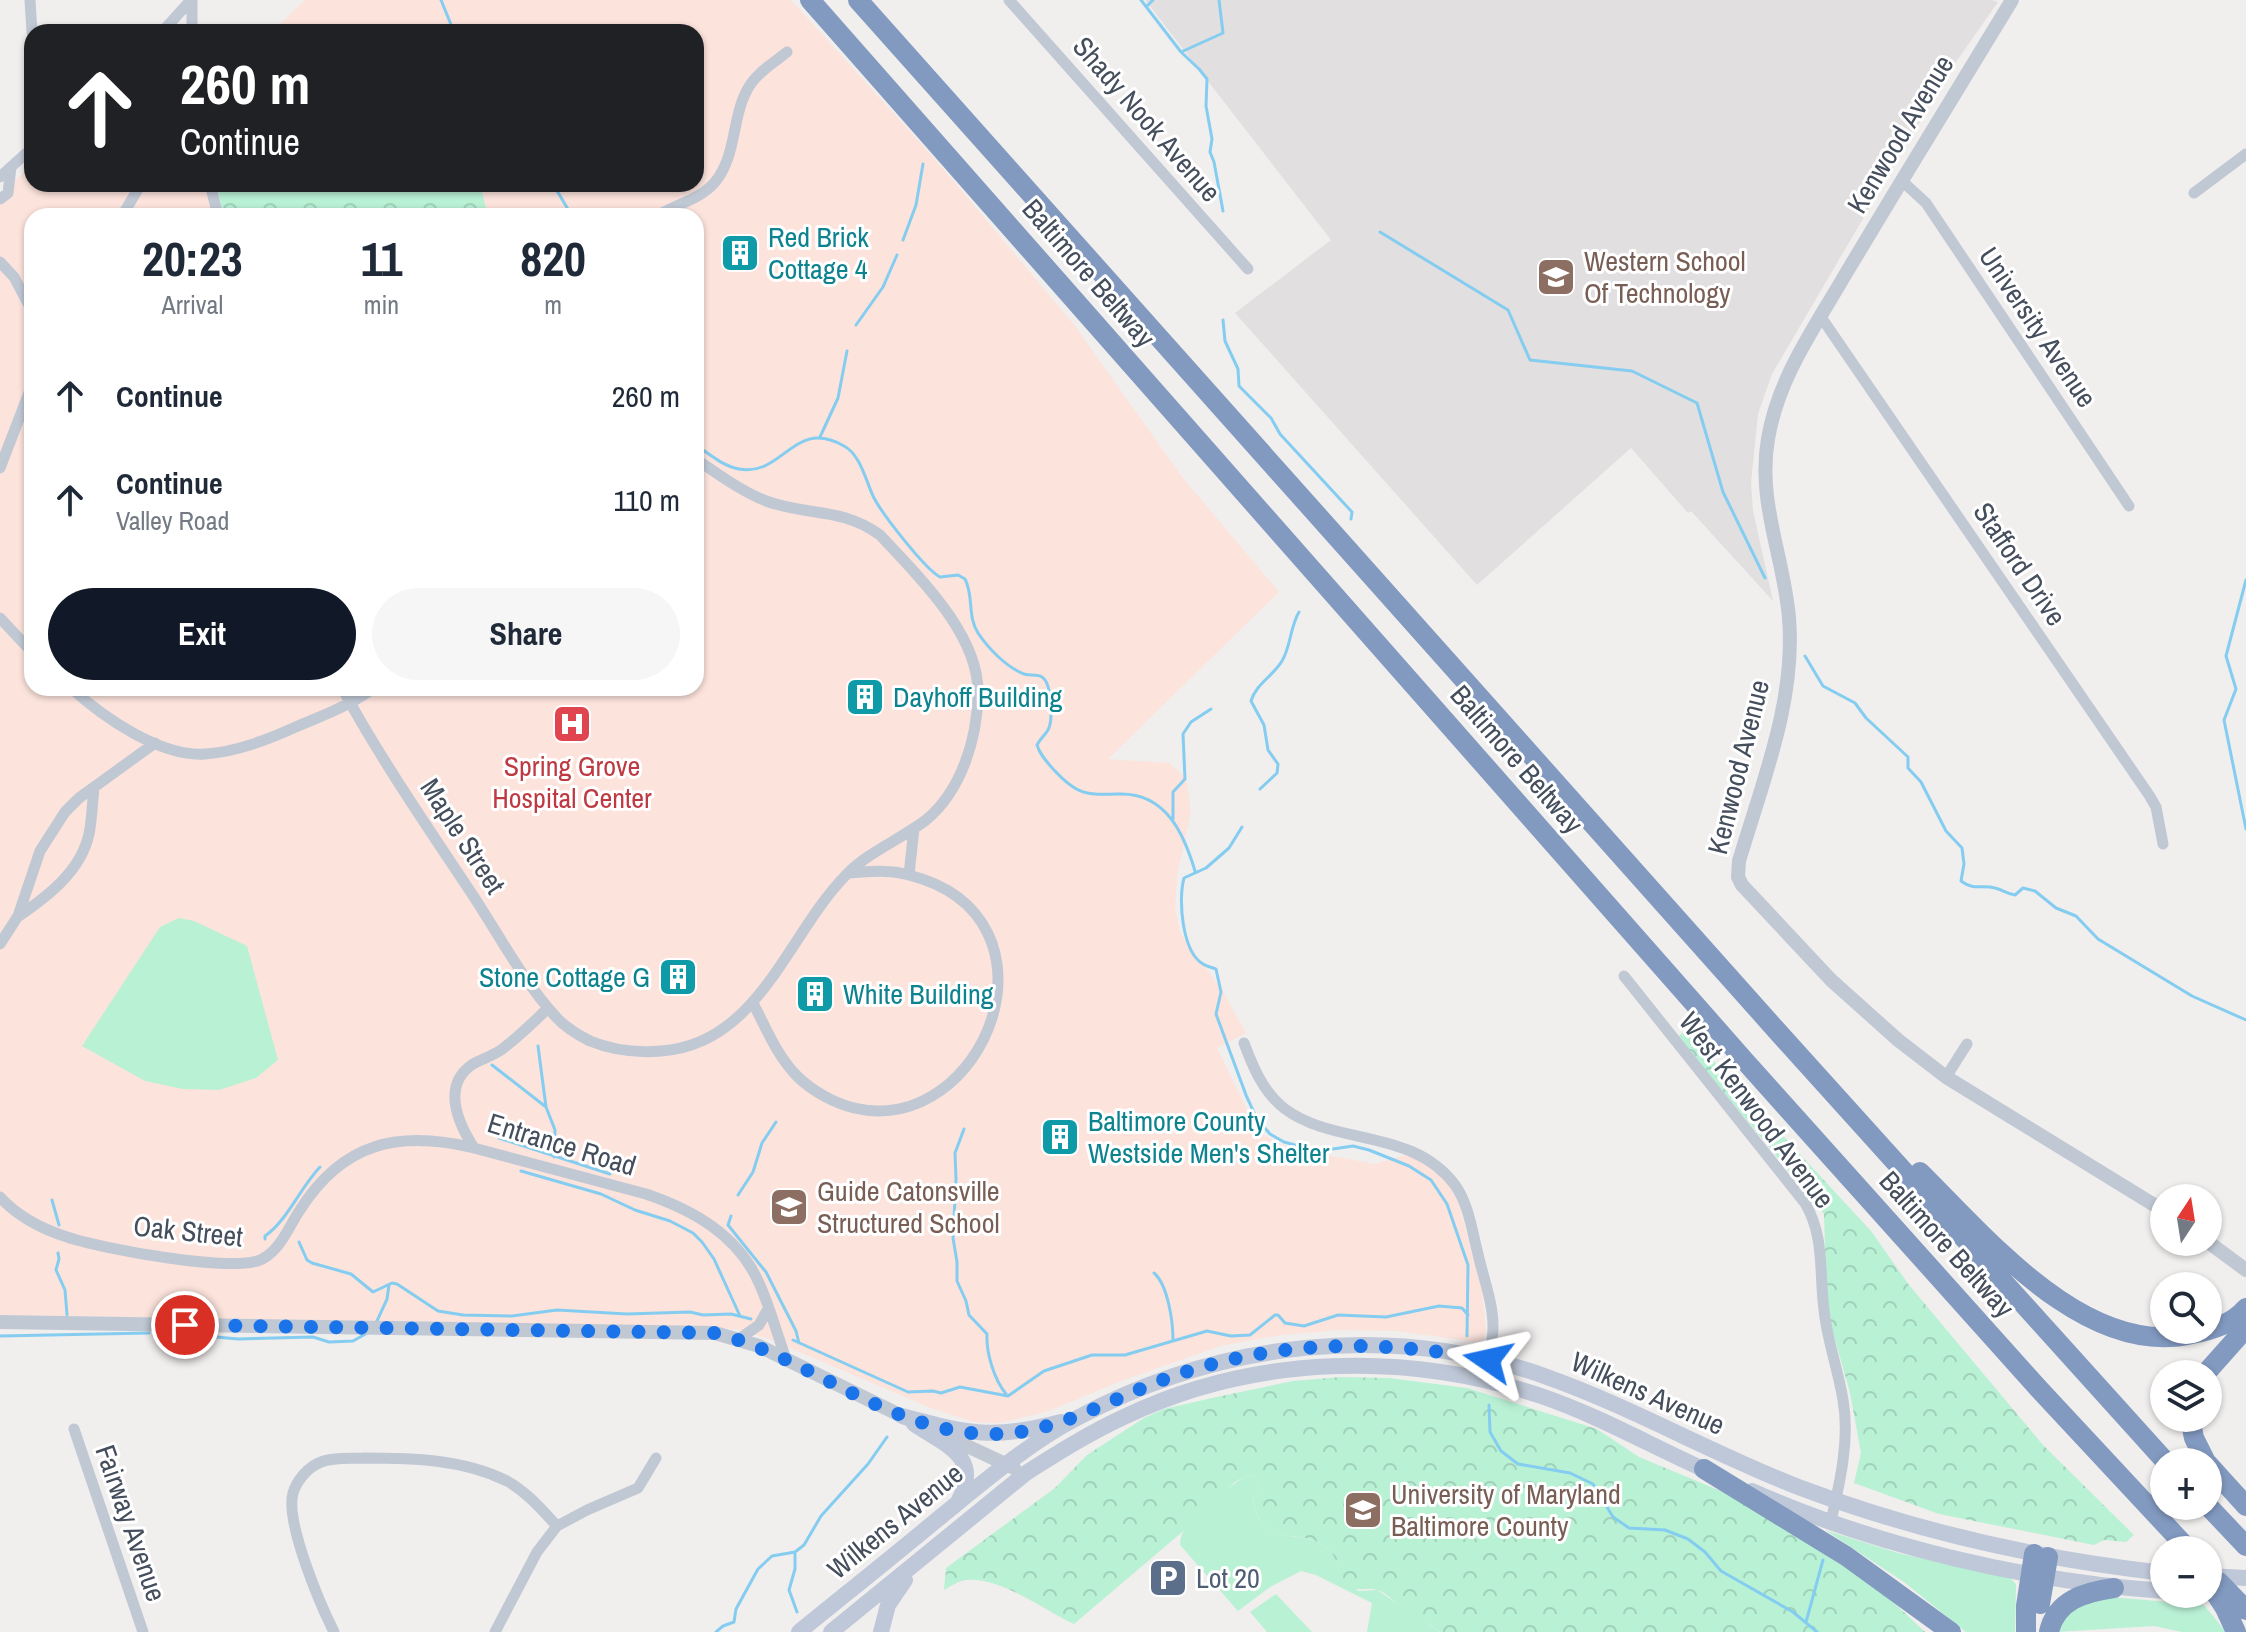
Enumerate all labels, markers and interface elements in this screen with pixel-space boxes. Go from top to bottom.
street label: Shady Nook Avenue [1065,28,1229,210]
text: 260 m [180,46,310,121]
street label: Kenwood Avenue [1838,48,1962,220]
icon: ahead [48,56,152,160]
text: Continue [180,118,300,166]
street label: Baltimore Beltway [1014,191,1164,356]
place label: Red Brick Cottage 4 [768,218,869,288]
text: 20:23 [142,226,243,291]
text: 11 [361,226,402,291]
text: 820 [520,226,586,291]
building icon: Red Brick Cottage 4 [719,232,761,274]
street label: University Avenue [1970,239,2106,415]
place label: Western School Of Technology [1584,242,1746,312]
school or university icon: Western School Of Technology [1535,256,1577,298]
text: Arrival [162,287,223,322]
text: min [364,287,399,322]
text: m [544,287,562,322]
icon: ahead [48,374,92,418]
text: Continue [116,376,223,416]
text: 260 m [612,376,680,416]
text: Continue [116,463,223,503]
icon: ahead [48,478,92,522]
text: 110 m [613,480,680,520]
street label: Stafford Drive [1965,495,2075,633]
text: Valley Road [116,503,229,538]
button: Exit [48,588,356,680]
button: Share [372,588,680,680]
building icon: Dayhoff Building [844,676,886,718]
street label: Kenwood Avenue [1698,676,1778,858]
street label: Baltimore Beltway [1442,677,1592,842]
place label: Dayhoff Building [893,678,1063,716]
hospital icon: Spring Grove Hospital Center [551,703,593,745]
place label: Spring Grove Hospital Center [492,747,652,817]
street label: Maple Street [412,771,514,901]
building icon: Stone Cottage G [657,956,699,998]
place label: Stone Cottage G [479,958,650,996]
building icon: White Building [794,973,836,1015]
place label: White Building [843,975,994,1013]
street label: West Kenwood Avenue [1671,1004,1843,1216]
place label: Baltimore County Westside Men's Shelter [1088,1102,1330,1172]
street label: Entrance Road [483,1103,641,1185]
building icon: Baltimore County Westside Men's Shelter [1039,1116,1081,1158]
street label: Baltimore Beltway [1871,1163,2023,1326]
place label: Guide Catonsville Structured School [817,1172,1000,1242]
north arrow [2150,1184,2222,1256]
map controls [2150,1184,2222,1608]
school or university icon: Guide Catonsville Structured School [768,1186,810,1228]
street label: Oak Street [131,1206,245,1256]
button: search [2150,1272,2222,1344]
pin [151,1291,219,1359]
icon: arrive [163,1303,207,1347]
position arrow [1446,1318,1530,1402]
street label: Wilkens Avenue [1565,1342,1731,1444]
button: layers [2150,1360,2222,1432]
street label: Fairway Avenue [86,1440,176,1606]
button: + [2150,1448,2222,1520]
street label: Wilkens Avenue [819,1455,971,1587]
place label: University of Maryland Baltimore County [1391,1475,1621,1545]
school or university icon: University of Maryland Baltimore County [1342,1489,1384,1531]
button: − [2150,1536,2222,1608]
parking icon: Lot 20 [1147,1557,1189,1599]
place label: Lot 20 [1196,1559,1260,1597]

